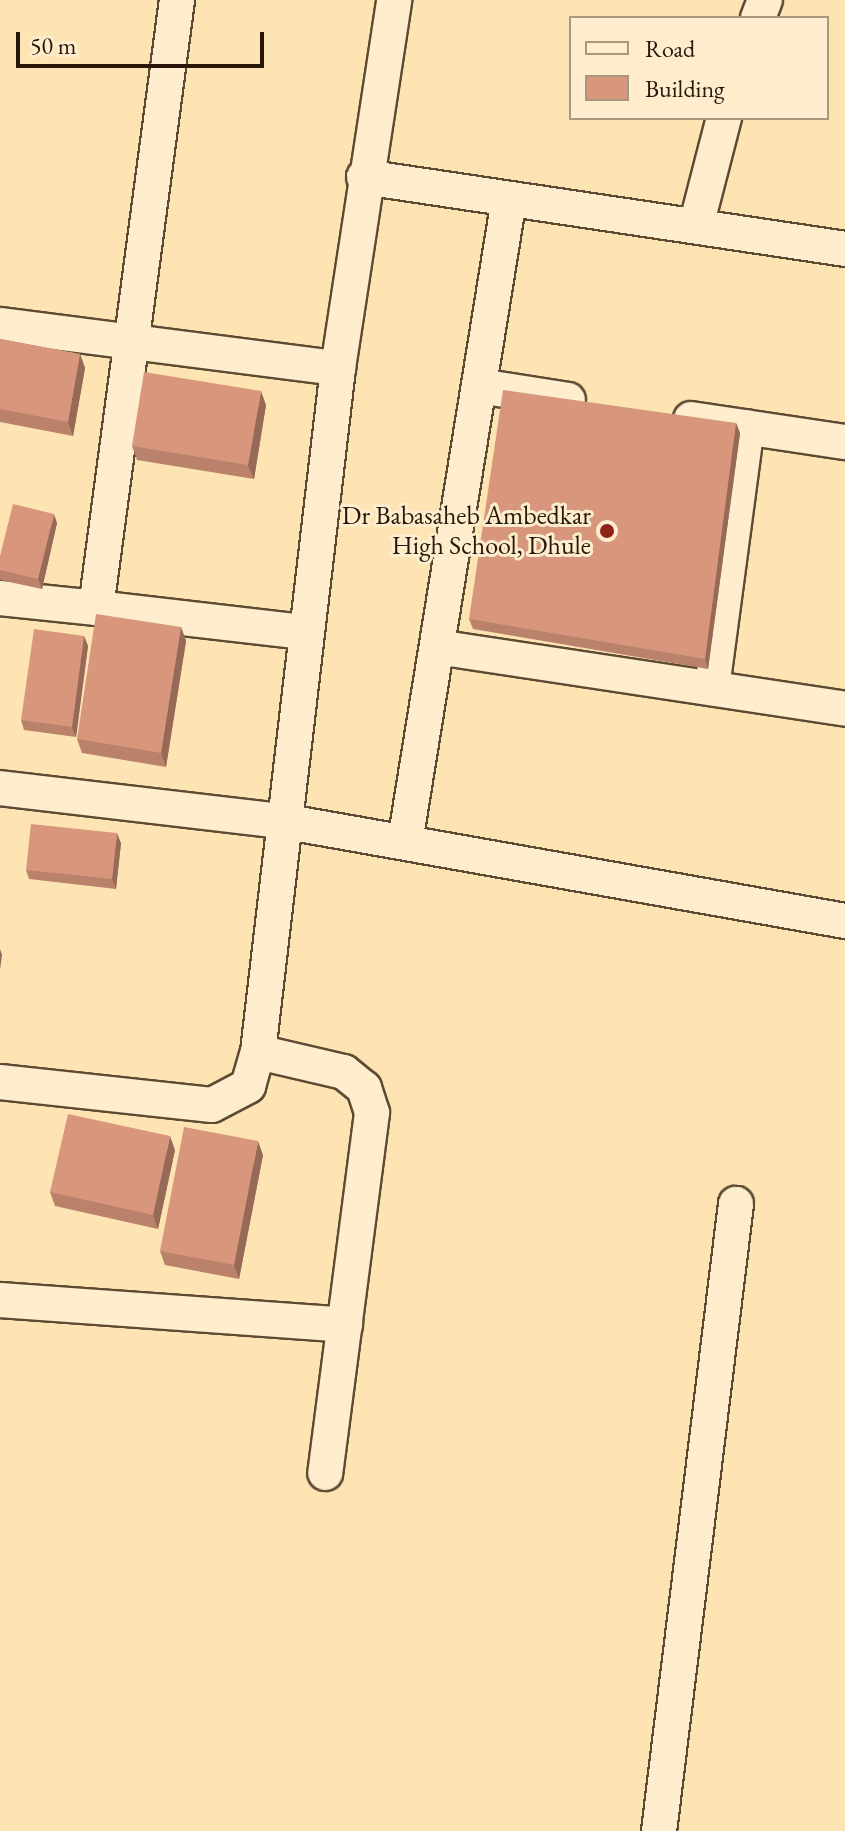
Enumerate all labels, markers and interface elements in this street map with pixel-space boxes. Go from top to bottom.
scale bar [20,16,268,66]
legend [569,16,829,120]
text: 50 m [30,30,77,61]
text: Road [645,33,695,64]
text: Building [645,73,725,104]
place label: Dr Babasaheb Ambedkar High School, Dhule [342,500,591,562]
marker: Dr Babasaheb Ambedkar High School, Dhule [598,522,616,540]

